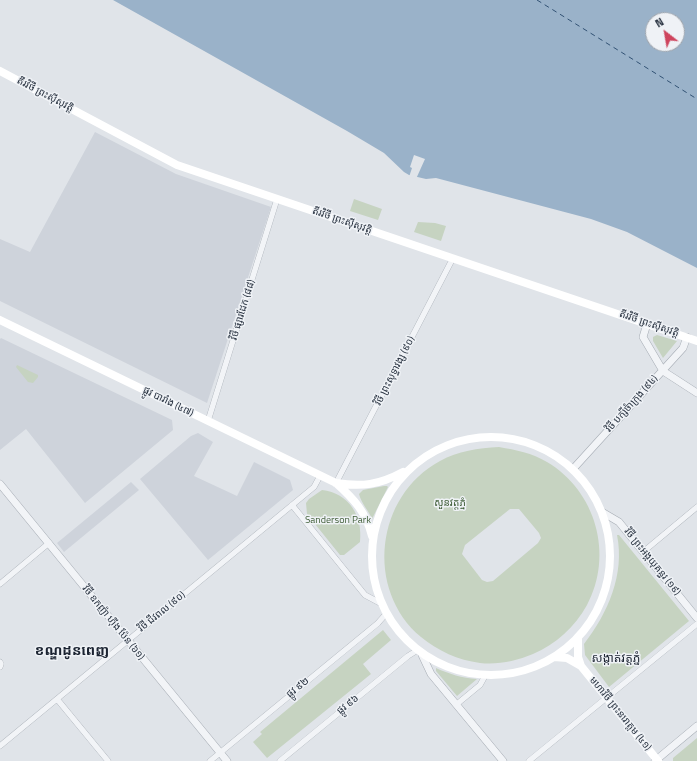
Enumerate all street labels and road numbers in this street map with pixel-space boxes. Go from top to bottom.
street label: តីរវិថី ព្រះស៊ីសុវត្តិ [15,75,75,115]
street label: តីរវិថី ព្រះស៊ីសុវត្តិ [311,205,373,237]
street label: វិថី ផ្សារដែក (៨៨) [228,278,258,342]
street label: តីរវិថី ព្រះស៊ីសុវត្តិ [618,308,680,340]
street label: វិថី ព្រះសុទ្ធាវង្ស (៩០) [372,334,418,408]
street label: វិថី បក្សីចំាក្រុង (៩៤) [603,373,661,435]
street label: ផ្លូវ បារាំង (៤៧) [141,385,195,419]
street label: វិថី ព្រះអង្គយុគន្ធរ (១៩) [621,526,683,598]
street label: វិថី ឧកញ៉ា ហ៊ីង ប៉ែន (៦១) [79,583,147,663]
street label: វិថី ជីវពល (៩០) [136,589,188,635]
street label: ផ្លូវ ៩២ [284,675,312,701]
street label: មហាវិថី ព្រះនរោត្តម (៤១) [586,675,654,753]
street label: ផ្លូវ ៩៦ [335,693,361,717]

